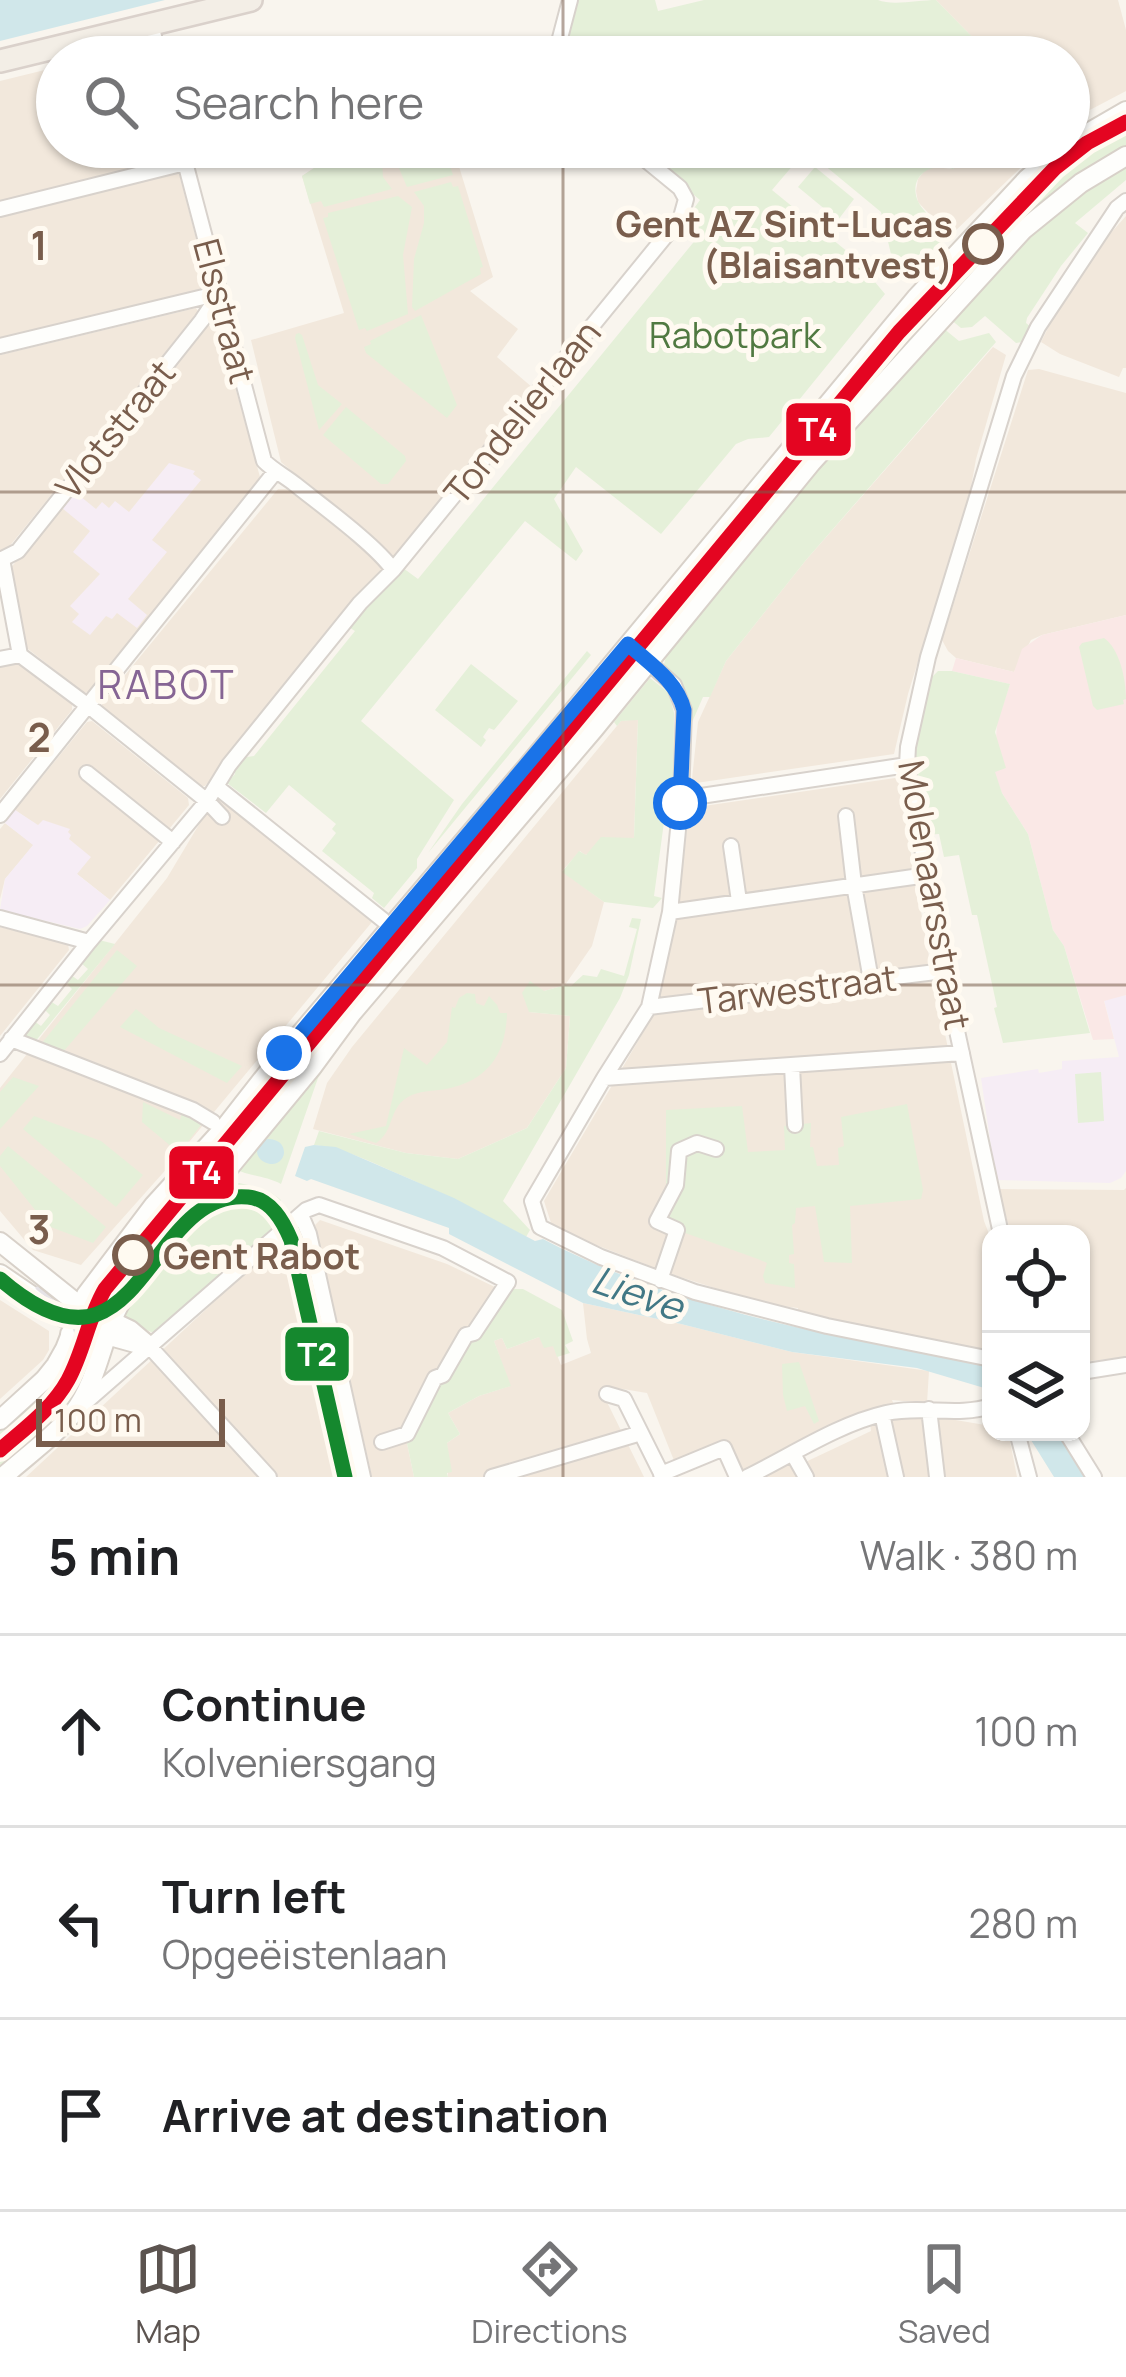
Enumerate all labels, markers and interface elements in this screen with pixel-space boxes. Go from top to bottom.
search box [36,36,1090,168]
icon: search [78,69,144,135]
text: Search here [174,71,424,133]
place label: Gent AZ Sint-Lucas (Blaisantvest) [616,199,953,289]
text: 1 [30,218,48,272]
marker: Gent AZ Sint-Lucas (Blaisantvest) [964,225,1002,263]
street label: Elsstraat [182,233,268,389]
street label: Tondelierlaan [432,309,612,515]
park label: Rabotpark [649,310,822,359]
street label: Vlotstraat [44,349,186,509]
line badge: T4 [784,401,853,458]
text: T4 [798,406,838,451]
district label: RABOT [98,657,236,711]
text: 2 [27,710,51,764]
street label: Molenaarsstraat [887,756,983,1034]
route start [653,776,707,830]
street label: Tarwestraat [695,953,899,1025]
route end [257,1026,311,1080]
line badge: T4 [167,1144,236,1201]
text: T4 [182,1149,222,1194]
text: 3 [28,1202,50,1256]
map controls [982,1225,1090,1441]
button: locate [982,1225,1090,1333]
place label: Gent Rabot [163,1231,360,1280]
marker: Gent Rabot [114,1236,152,1274]
water label: Lieve [585,1251,693,1333]
line badge: T2 [283,1325,351,1383]
text: T2 [297,1331,337,1376]
button: layers [982,1333,1090,1441]
scale bar [36,1393,225,1446]
text: 100 m [54,1397,142,1442]
text: 5 min [48,1521,180,1590]
text: Walk · 380 m [860,1528,1078,1582]
text: Continue [162,1673,367,1735]
icon: ahead [48,1698,114,1764]
text: 100 m [974,1704,1078,1758]
text: Kolveniersgang [162,1735,437,1789]
text: Turn left [162,1865,347,1927]
icon: left [48,1890,114,1956]
text: 280 m [968,1896,1078,1950]
text: Opgeëistenlaan [162,1927,447,1981]
icon: arrive [48,2082,114,2148]
text: Arrive at destination [162,2084,609,2146]
tab: Map [135,2236,201,2353]
tab: Directions [471,2236,628,2353]
tab: Saved [898,2236,991,2353]

